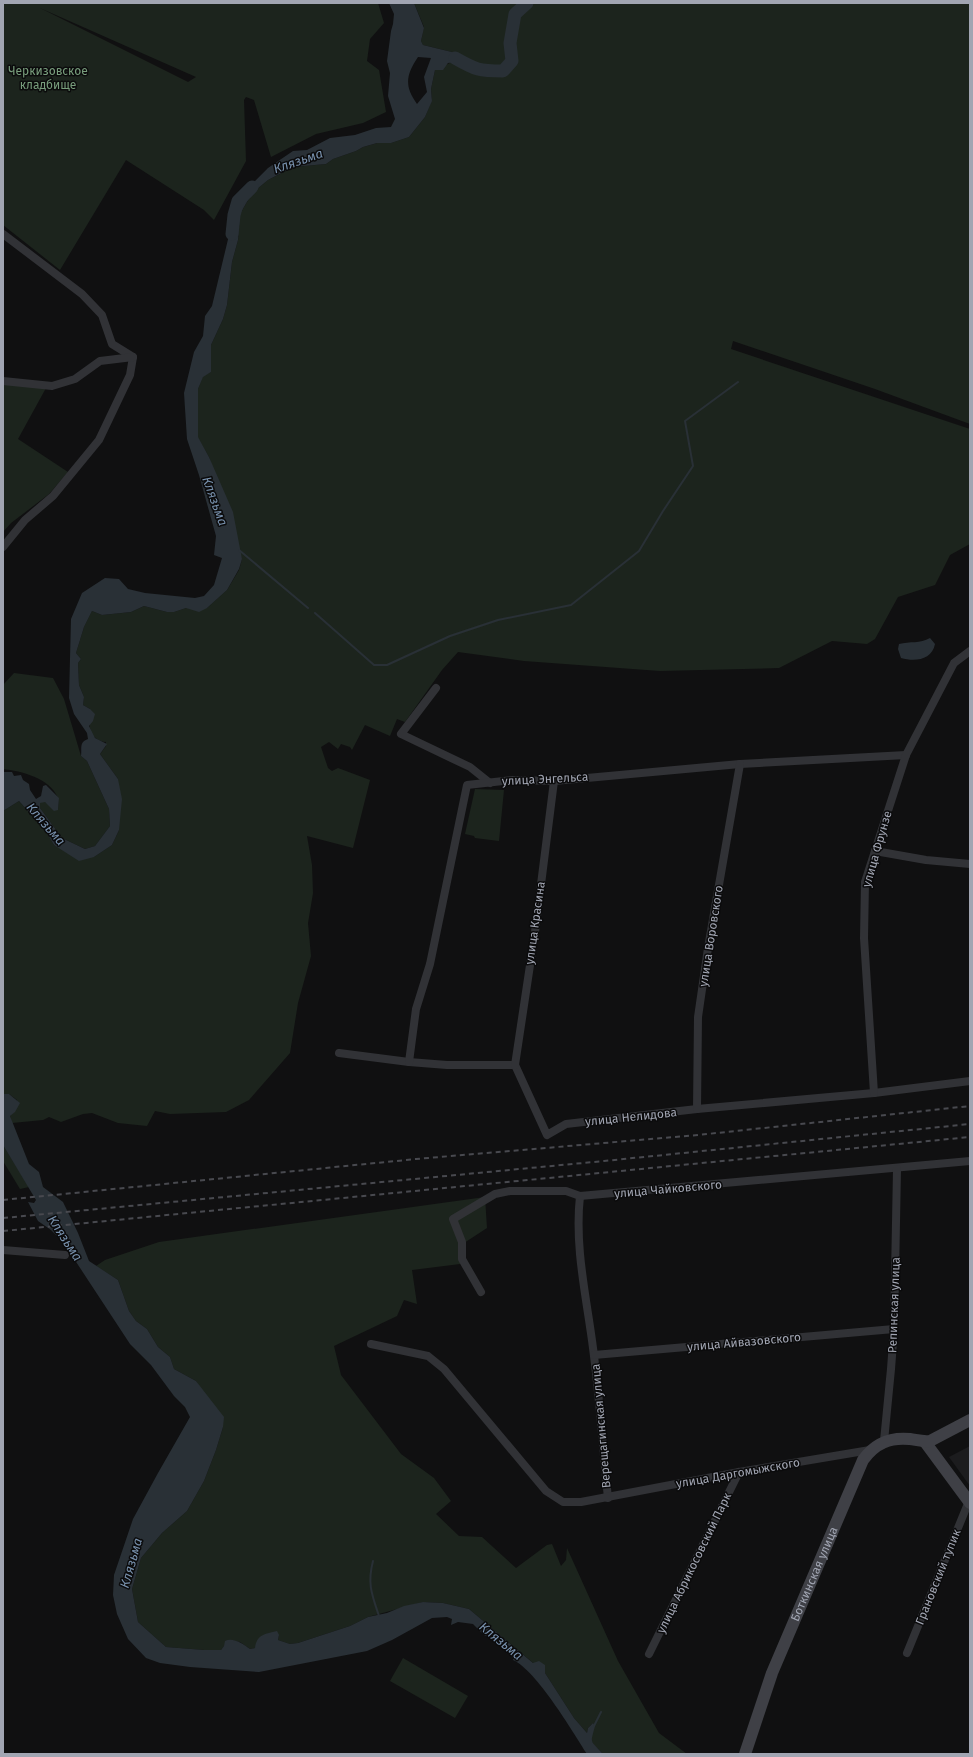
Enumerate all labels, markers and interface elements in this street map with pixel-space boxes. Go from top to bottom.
park label: Черкизовское кладбище [8,64,88,92]
water label: Клязьма [271,146,325,176]
water label: Клязьма [199,474,231,528]
street label: улица Энгельса [501,770,589,788]
water label: Клязьма [24,800,68,848]
street label: улица Фрунзе [859,809,895,889]
street label: улица Красина [522,881,548,965]
street label: улица Воровского [696,884,726,988]
street label: улица Нелидова [584,1105,678,1129]
street label: улица Чайковского [613,1177,723,1201]
water label: Клязьма [45,1212,85,1264]
street label: Репинская улица [885,1257,903,1353]
street label: улица Айвазовского [686,1330,802,1354]
street label: Верещагинская улица [589,1363,613,1489]
street label: улица Даргомыжского [675,1455,801,1491]
street label: улица Абрикосовский Парк [654,1490,735,1636]
street label: Боткинская улица [788,1525,841,1623]
street label: Грановский тупик [912,1526,964,1627]
water label: Клязьма [117,1536,145,1590]
water label: Клязьма [476,1619,526,1663]

